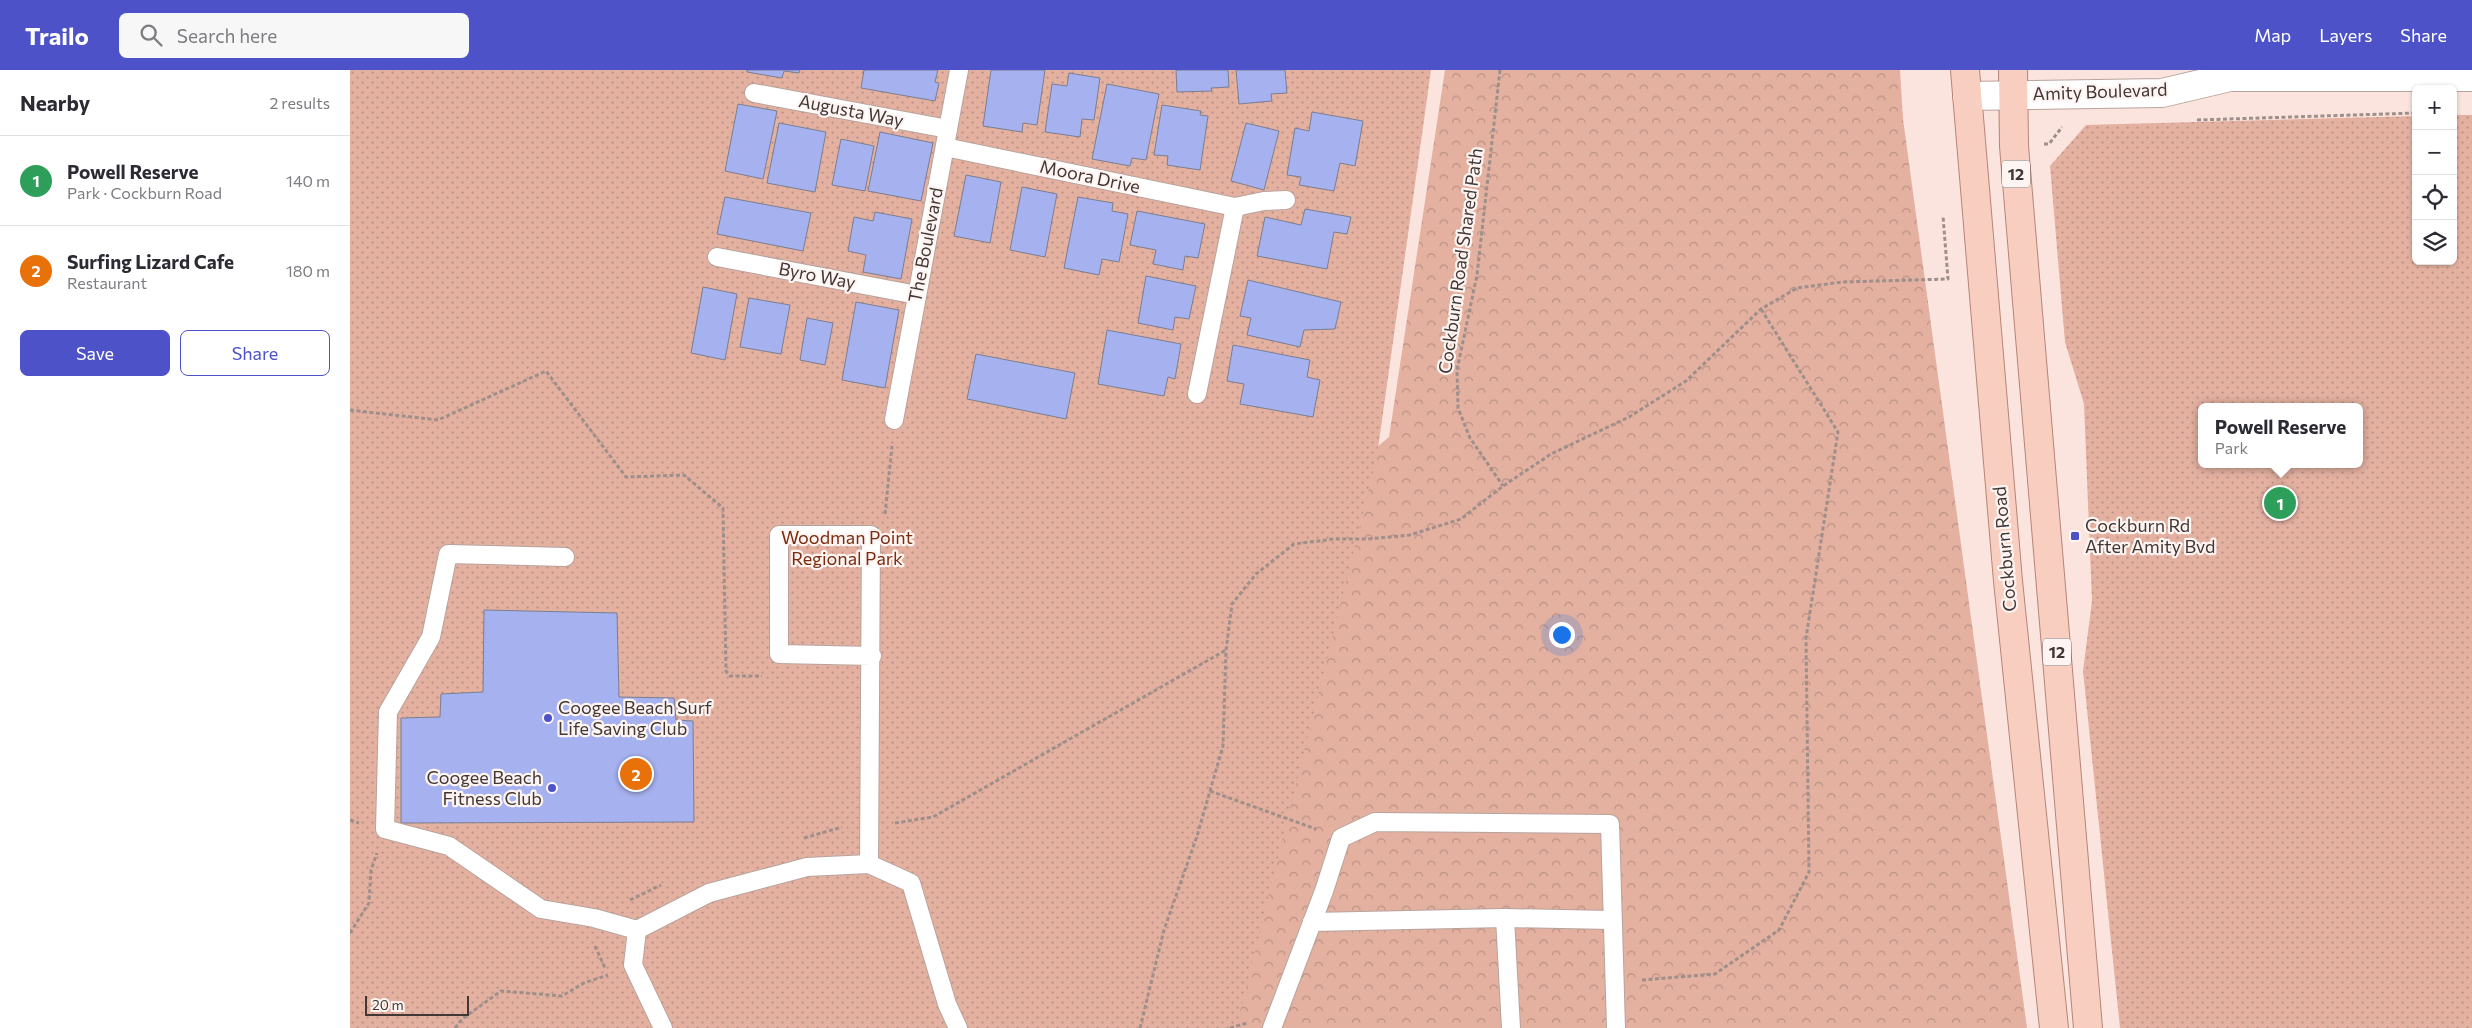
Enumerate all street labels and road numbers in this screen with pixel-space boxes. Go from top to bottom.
street label: Amity Boulevard [2032,78,2168,104]
street label: Augusta Way [797,89,906,131]
street label: Cockburn Road Shared Path [1433,147,1487,375]
street label: Moora Drive [1038,155,1142,197]
road number: 12 [2002,160,2030,188]
street label: The Boulevard [903,185,947,304]
street label: Byro Way [777,257,858,293]
street label: Cockburn Road [1988,486,2020,613]
road number: 12 [2043,638,2071,666]

